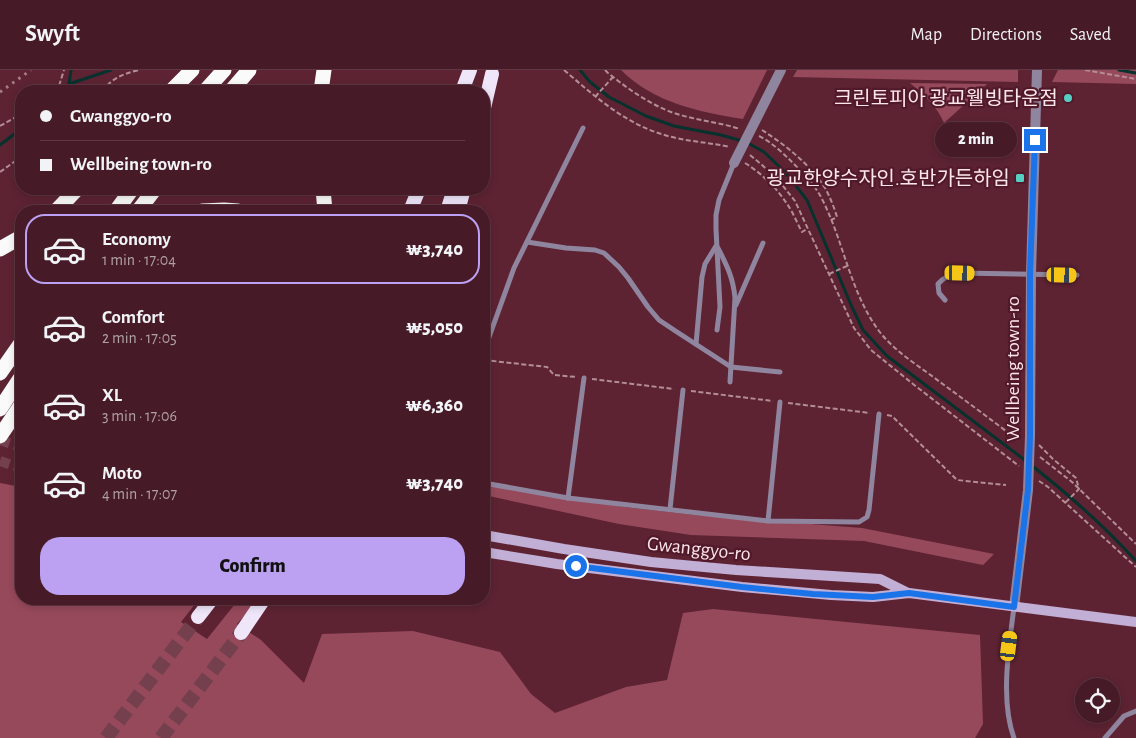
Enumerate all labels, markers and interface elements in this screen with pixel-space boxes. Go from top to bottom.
text: Swyft [25,22,80,46]
text: Map [911,26,942,44]
text: Directions [970,26,1042,44]
text: Saved [1070,26,1111,44]
place label: 크린토피아 광교웰빙타운점 [834,88,1058,109]
marker: 크린토피아 광교웰빙타운점 [1062,92,1074,104]
text: Gwanggyo-ro [70,107,172,126]
callout: 2 min [935,122,1018,158]
route end [1024,129,1046,151]
text: 2 min [958,131,994,147]
text: Wellbeing town-ro [70,155,212,174]
place label: 광교한양수자인.호반가든하임 [766,168,1010,189]
marker: 광교한양수자인.호반가든하임 [1014,172,1026,184]
icon: car [42,227,87,272]
text: Economy [102,230,171,249]
text: ₩3,740 [406,240,463,259]
text: 1 min · 17:04 [102,252,176,268]
car [944,265,975,281]
car [1046,267,1077,283]
street label: Wellbeing town-ro [1003,296,1023,442]
icon: car [42,305,87,350]
text: Comfort [102,308,164,327]
text: ₩5,050 [406,318,463,337]
text: 2 min · 17:05 [102,330,177,346]
icon: car [42,383,87,428]
text: XL [102,386,122,405]
text: ₩6,360 [406,396,463,415]
text: 3 min · 17:06 [102,408,177,424]
icon: car [42,461,87,506]
text: Moto [102,464,142,483]
text: ₩3,740 [406,474,463,493]
text: 4 min · 17:07 [102,486,177,502]
street label: Gwanggyo-ro [646,534,752,564]
button: Confirm [40,537,465,595]
route start [565,555,587,577]
car [999,630,1018,662]
map controls [1075,678,1120,723]
button: locate [1075,678,1120,723]

